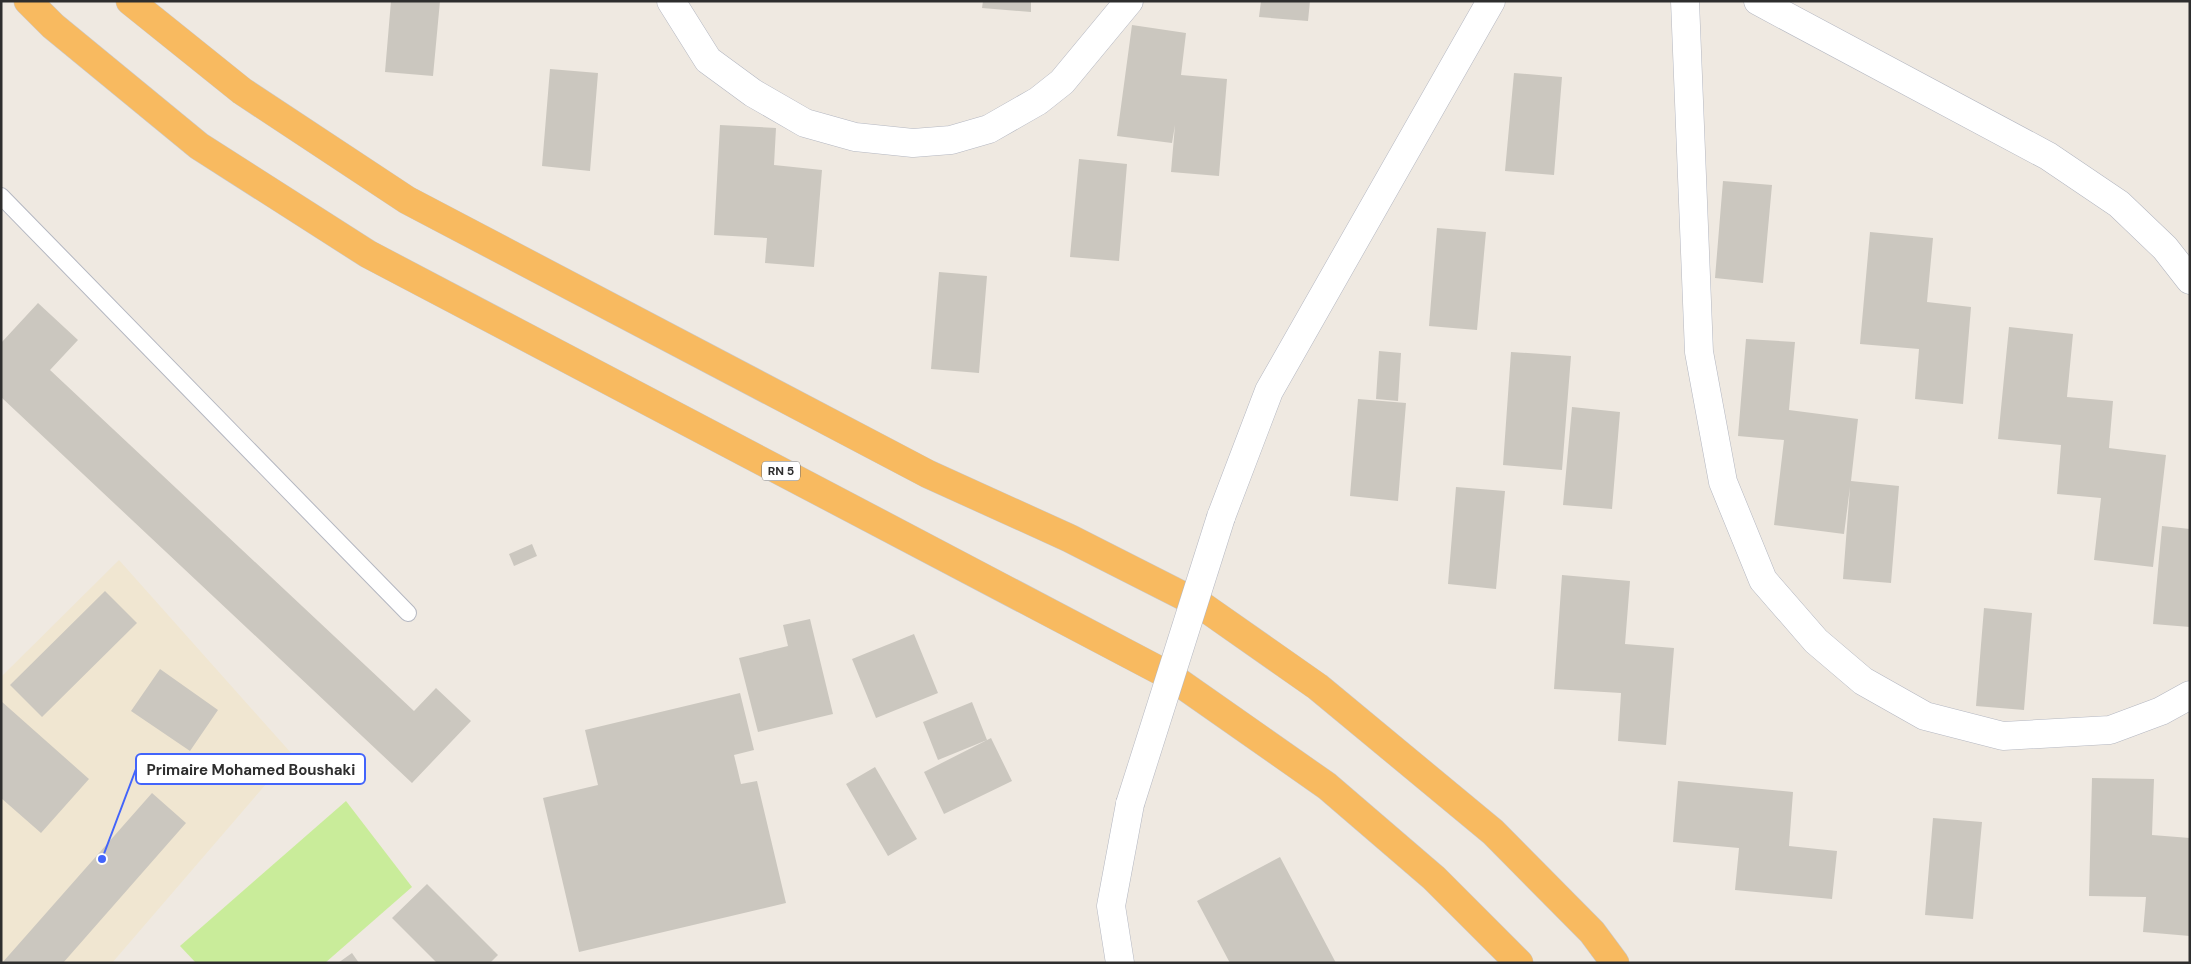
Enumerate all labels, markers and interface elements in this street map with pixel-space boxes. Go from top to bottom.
road number: RN 5 [762,462,800,481]
callout: Primaire Mohamed Boushaki [136,754,365,784]
text: Primaire Mohamed Boushaki [147,760,355,780]

